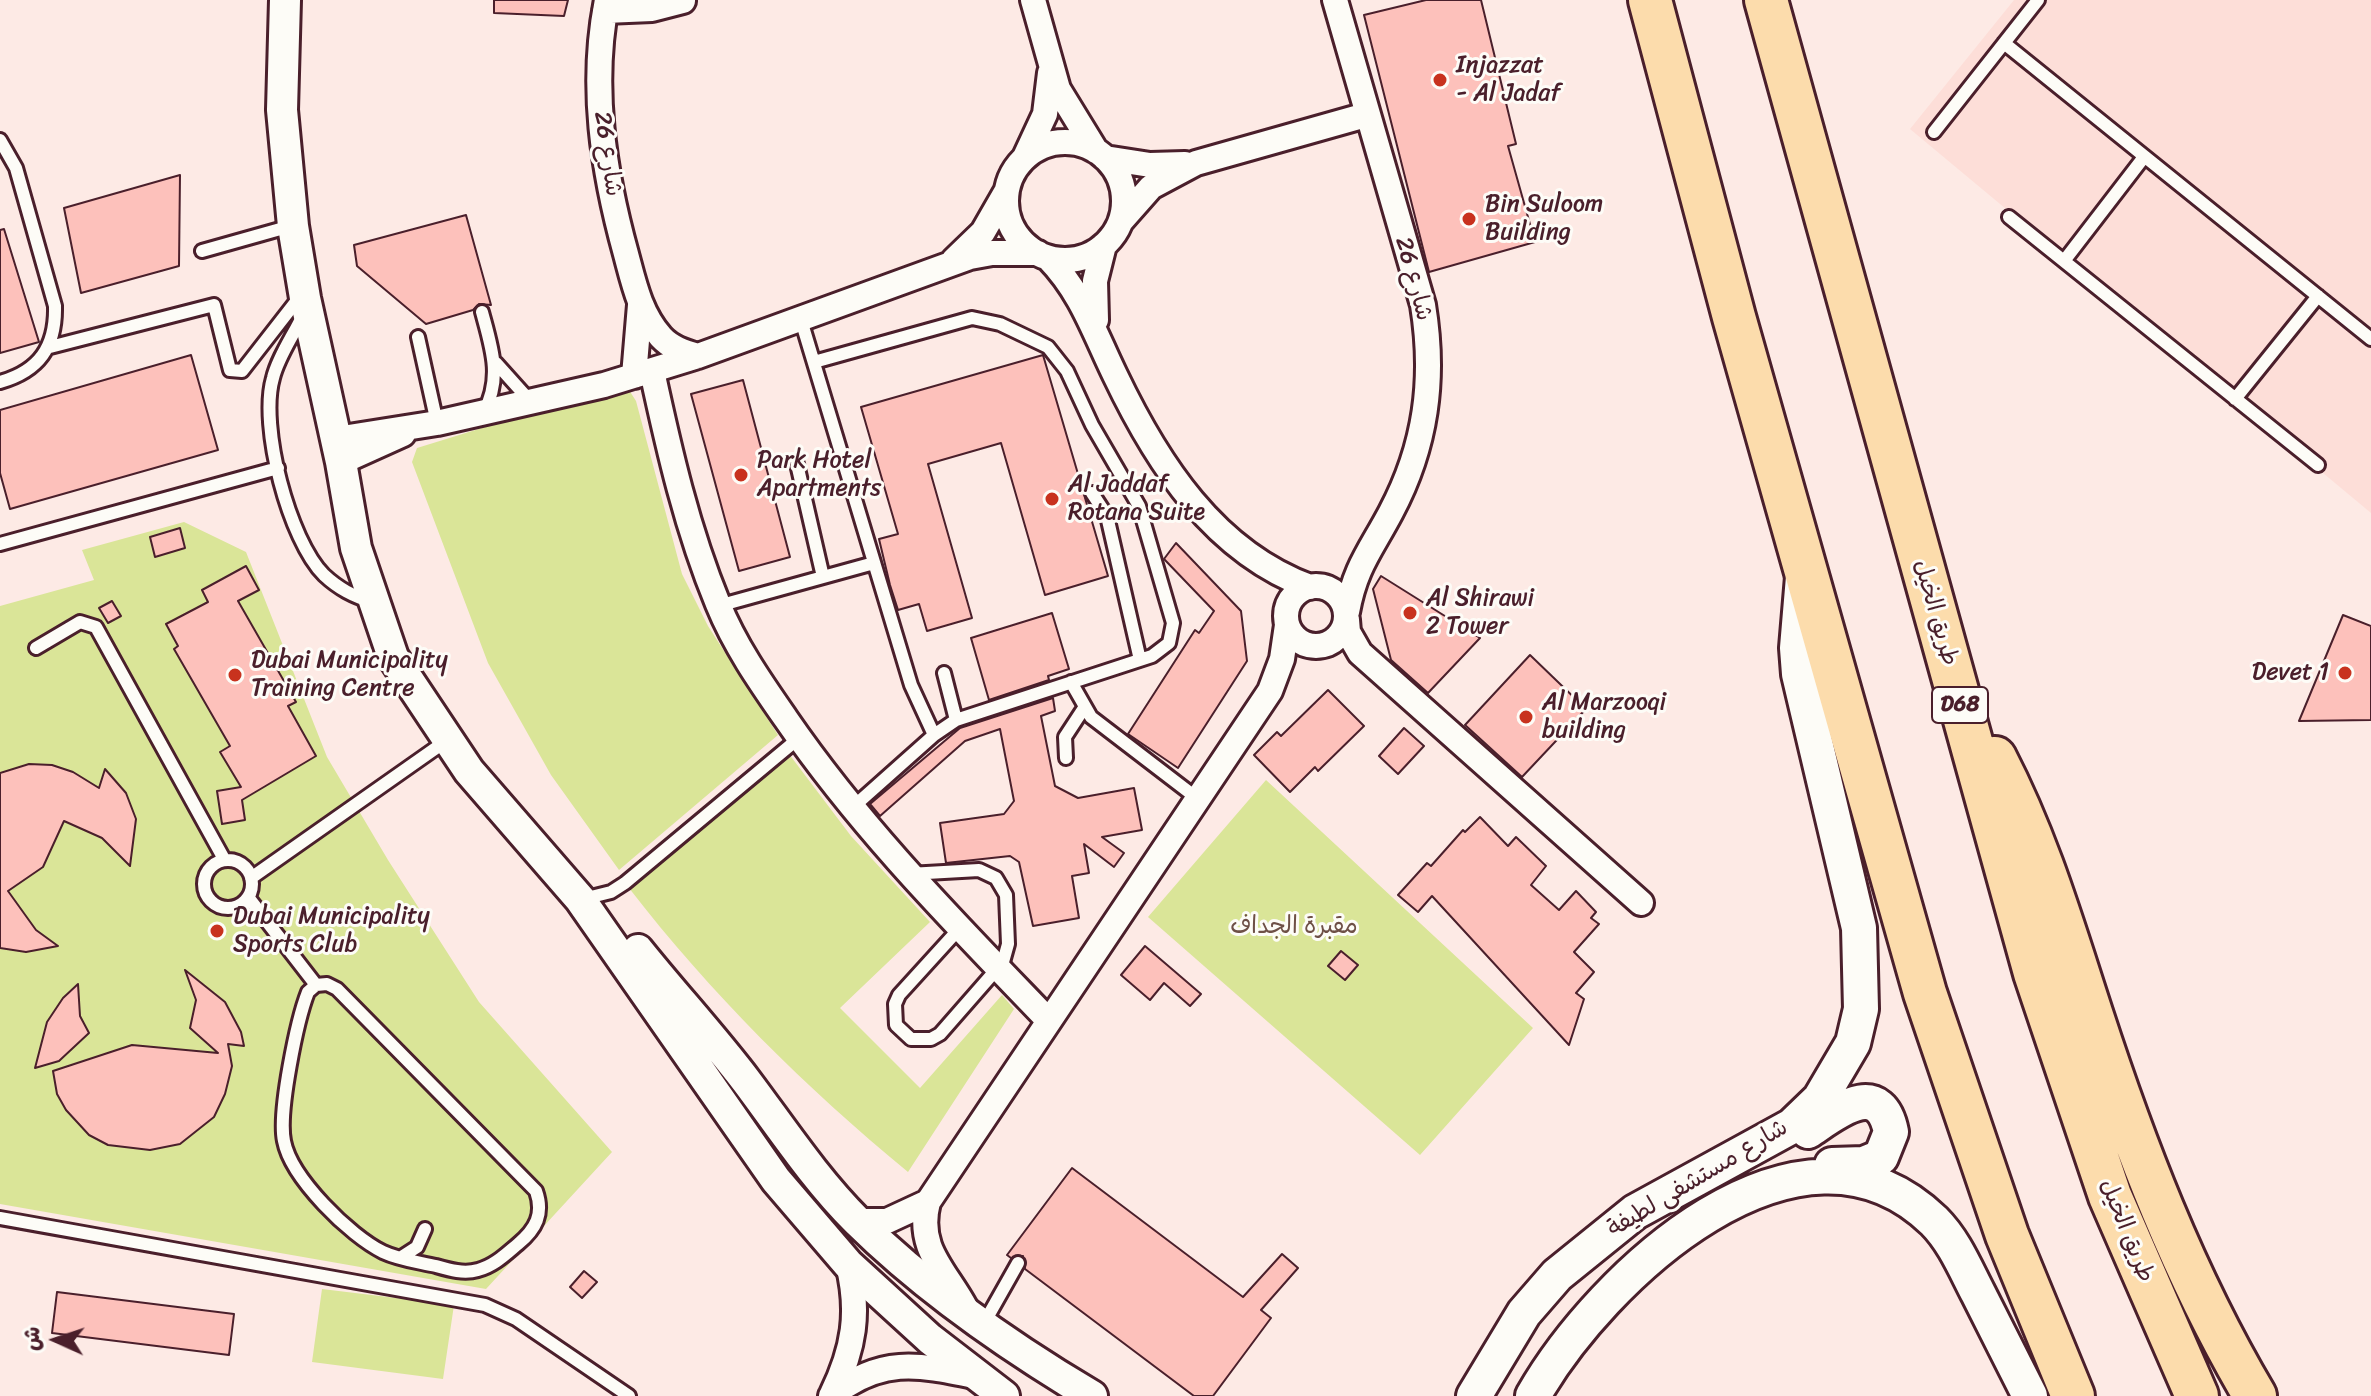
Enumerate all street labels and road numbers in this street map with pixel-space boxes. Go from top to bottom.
street label: شارع 26 [587,110,627,198]
street label: شارع 26 [1388,234,1438,324]
street label: طريق الخيل [1906,557,1964,669]
road number: D68 [1932,687,1988,723]
street label: شارع مستشفى لطيفة [1602,1114,1794,1244]
street label: طريق الخيل [2092,1175,2160,1287]

